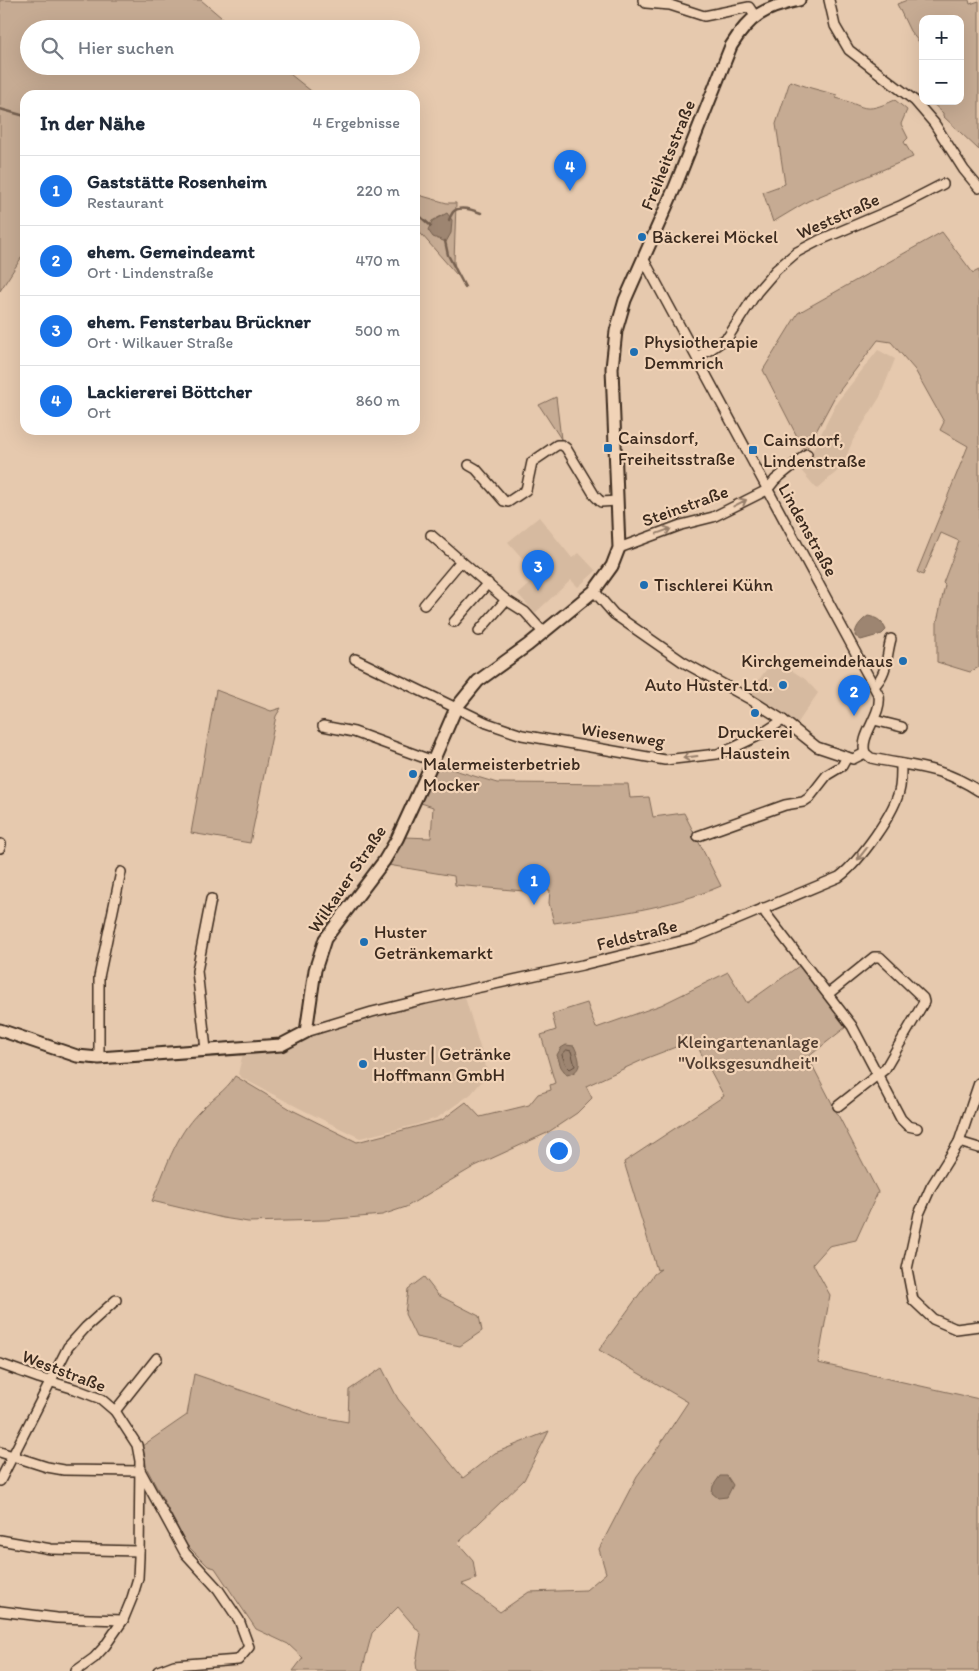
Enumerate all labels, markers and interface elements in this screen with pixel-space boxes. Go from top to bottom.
map controls [919,15,964,105]
button: + [919,15,964,60]
search box [20,20,420,75]
icon: search [38,34,66,62]
text: Hier suchen [78,36,174,59]
button: − [919,60,964,105]
street label: Freiheitsstraße [636,97,700,213]
text: In der Nähe [40,110,145,135]
text: 4 Ergebnisse [312,113,400,132]
pin: 4 [554,150,586,191]
text: Gaststätte Rosenheim [87,170,267,193]
text: 1 [52,181,60,200]
text: 220 m [356,181,400,200]
street label: Weststraße [793,188,883,244]
text: Restaurant [87,193,164,212]
place label: Bäckerei Möckel [652,226,778,248]
marker: Bäckerei Möckel [636,231,648,243]
text: ehem. Gemeindeamt [87,240,255,263]
text: 2 [52,251,60,270]
text: 470 m [356,251,400,270]
text: Ort · Lindenstraße [87,263,214,282]
text: ehem. Fensterbau Brückner [87,310,311,333]
text: 3 [52,321,60,340]
text: 500 m [355,321,400,340]
place label: Physiotherapie Demmrich [644,331,758,374]
text: Ort · Wilkauer Straße [87,333,233,352]
marker: Physiotherapie Demmrich [628,346,640,358]
text: Lackiererei Böttcher [87,380,252,403]
text: 4 [51,391,61,410]
text: 860 m [356,391,400,410]
text: Ort [87,403,111,422]
place label: Cainsdorf, Freiheitsstraße [618,427,735,470]
place label: Cainsdorf, Lindenstraße [763,429,866,472]
marker: Cainsdorf, Freiheitsstraße [602,442,614,454]
marker: Cainsdorf, Lindenstraße [747,444,759,456]
street label: Steinstraße [639,480,731,532]
street label: Lindenstraße [773,480,843,580]
one-way arrow [732,498,747,507]
one-way arrow [656,526,672,535]
pin: 3 [522,550,554,591]
place label: Tischlerei Kühn [654,574,773,596]
marker: Tischlerei Kühn [638,579,650,591]
place label: Kirchgemeindehaus [741,650,893,672]
marker: Kirchgemeindehaus [897,655,909,667]
place label: Auto Huster Ltd. [645,674,773,696]
pin: 2 [838,675,870,716]
marker: Auto Huster Ltd. [777,679,789,691]
marker: Druckerei Haustein [749,707,761,719]
street label: Wiesenweg [579,717,667,753]
place label: Druckerei Haustein [717,721,793,764]
one-way arrow [683,752,699,762]
place label: Malermeisterbetrieb Mocker [423,753,580,796]
marker: Malermeisterbetrieb Mocker [407,768,419,780]
street label: Wilkauer Straße [303,821,391,937]
one-way arrow [856,847,867,860]
pin: 1 [518,864,550,905]
street label: Feldstraße [594,914,680,956]
place label: Huster Getränkemarkt [374,921,493,964]
marker: Huster Getränkemarkt [358,936,370,948]
park label: Kleingartenanlage "Volksgesundheit" [677,1031,819,1074]
place label: Huster | Getränke Hoffmann GmbH [373,1043,511,1086]
marker: Huster | Getränke Hoffmann GmbH [357,1058,369,1070]
your location [546,1138,572,1164]
street label: Weststraße [19,1345,109,1397]

